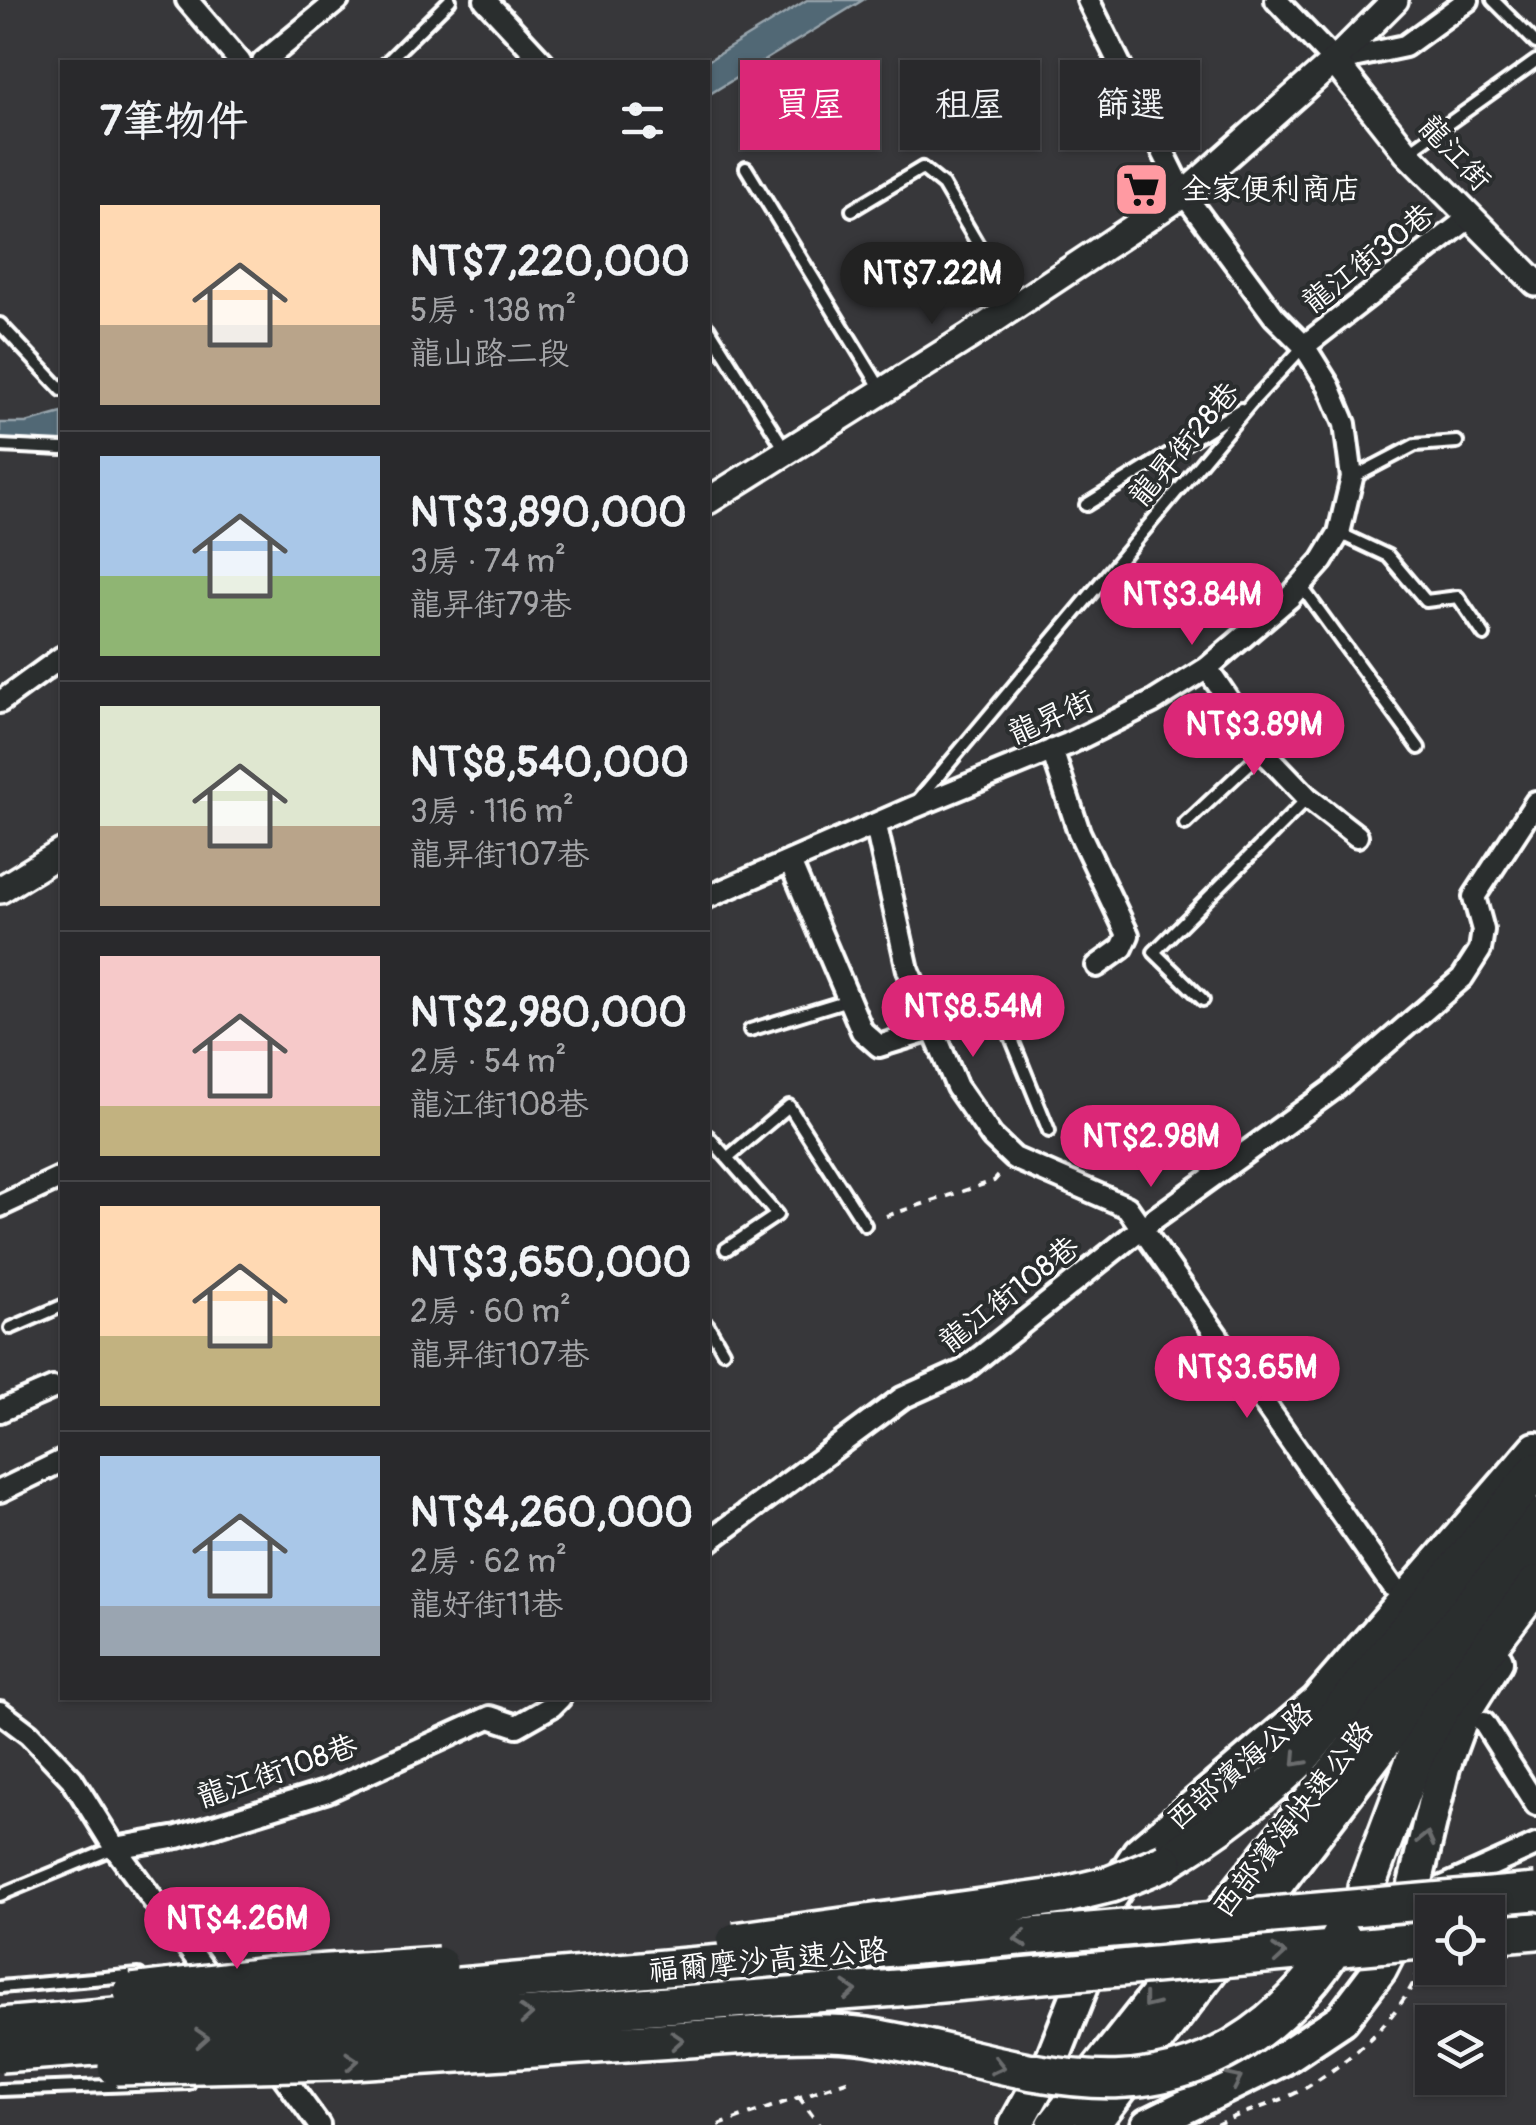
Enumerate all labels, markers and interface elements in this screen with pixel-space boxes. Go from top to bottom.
chip: 買屋 [740,60,880,150]
chip: 租屋 [900,60,1040,150]
chip: 篩選 [1060,60,1200,150]
icon: filters [615,93,670,148]
text: 7筆物件 [100,96,248,148]
street label: 龍江街 [1410,108,1499,199]
supermarket icon: 全家便利商店 [1112,159,1172,219]
place label: 全家便利商店 [1181,171,1361,208]
street label: 龍江街30巷 [1295,195,1442,321]
text: NT$7,220,000 [410,236,690,288]
pin: NT$7.22M [829,242,1035,327]
icon: home [180,245,300,365]
text: NT$7.22M [862,254,1002,294]
text: 5房 · 138 m² [410,291,576,331]
text: 龍山路二段 [410,334,570,374]
street label: 龍昇街28巷 [1121,374,1247,514]
text: NT$3,890,000 [410,487,687,539]
icon: home [180,496,300,616]
text: 3房 · 74 m² [410,542,566,582]
pin: NT$3.84M [1089,563,1295,648]
text: NT$3.84M [1122,575,1262,615]
text: 龍昇街79巷 [410,585,571,625]
street label: 龍昇街 [1003,682,1100,753]
pin: NT$3.89M [1151,693,1357,778]
text: NT$3.89M [1185,705,1323,745]
text: NT$8,540,000 [410,737,689,789]
icon: home [180,746,300,866]
text: 3房 · 116 m² [410,792,574,832]
text: 龍昇街107巷 [410,835,589,875]
pin: NT$8.54M [870,975,1076,1060]
text: NT$2,980,000 [410,987,687,1039]
text: NT$8.54M [904,987,1042,1027]
icon: home [180,996,300,1116]
text: 2房 · 54 m² [410,1042,566,1082]
text: 龍江街108巷 [410,1085,589,1125]
pin: NT$2.98M [1048,1105,1254,1190]
text: NT$2.98M [1082,1117,1220,1157]
street label: 龍江街108巷 [932,1228,1087,1360]
text: NT$3,650,000 [410,1237,691,1289]
icon: home [180,1246,300,1366]
text: 2房 · 60 m² [410,1292,571,1332]
text: 龍昇街107巷 [410,1335,589,1375]
pin: NT$3.65M [1144,1336,1350,1421]
text: NT$3.65M [1177,1348,1317,1388]
text: NT$4,260,000 [410,1487,693,1539]
icon: home [180,1496,300,1616]
text: 2房 · 62 m² [410,1542,567,1582]
text: 龍好街11巷 [410,1585,563,1625]
street label: 西部濱海公路 [1159,1694,1321,1838]
street label: 西部濱海快速公路 [1205,1713,1382,1925]
street label: 龍江街108巷 [192,1727,362,1816]
one-way arrow [1292,1748,1310,1767]
one-way arrow [1414,1831,1435,1848]
pin: NT$4.26M [134,1887,340,1972]
map controls [1415,1895,1505,2095]
button: locate [1415,1895,1505,1985]
text: NT$4.26M [166,1899,308,1939]
one-way arrow [1012,1927,1028,1949]
street label: 福爾摩沙高速公路 [647,1932,889,1989]
one-way arrow [1271,1943,1287,1965]
one-way arrow [843,1981,859,2003]
one-way arrow [1143,1991,1161,2009]
one-way arrow [518,2004,534,2026]
button: layers [1415,2005,1505,2095]
one-way arrow [194,2028,210,2050]
one-way arrow [669,2030,685,2051]
one-way arrow [345,2051,361,2072]
one-way arrow [989,2054,1006,2075]
one-way arrow [1225,2073,1243,2093]

